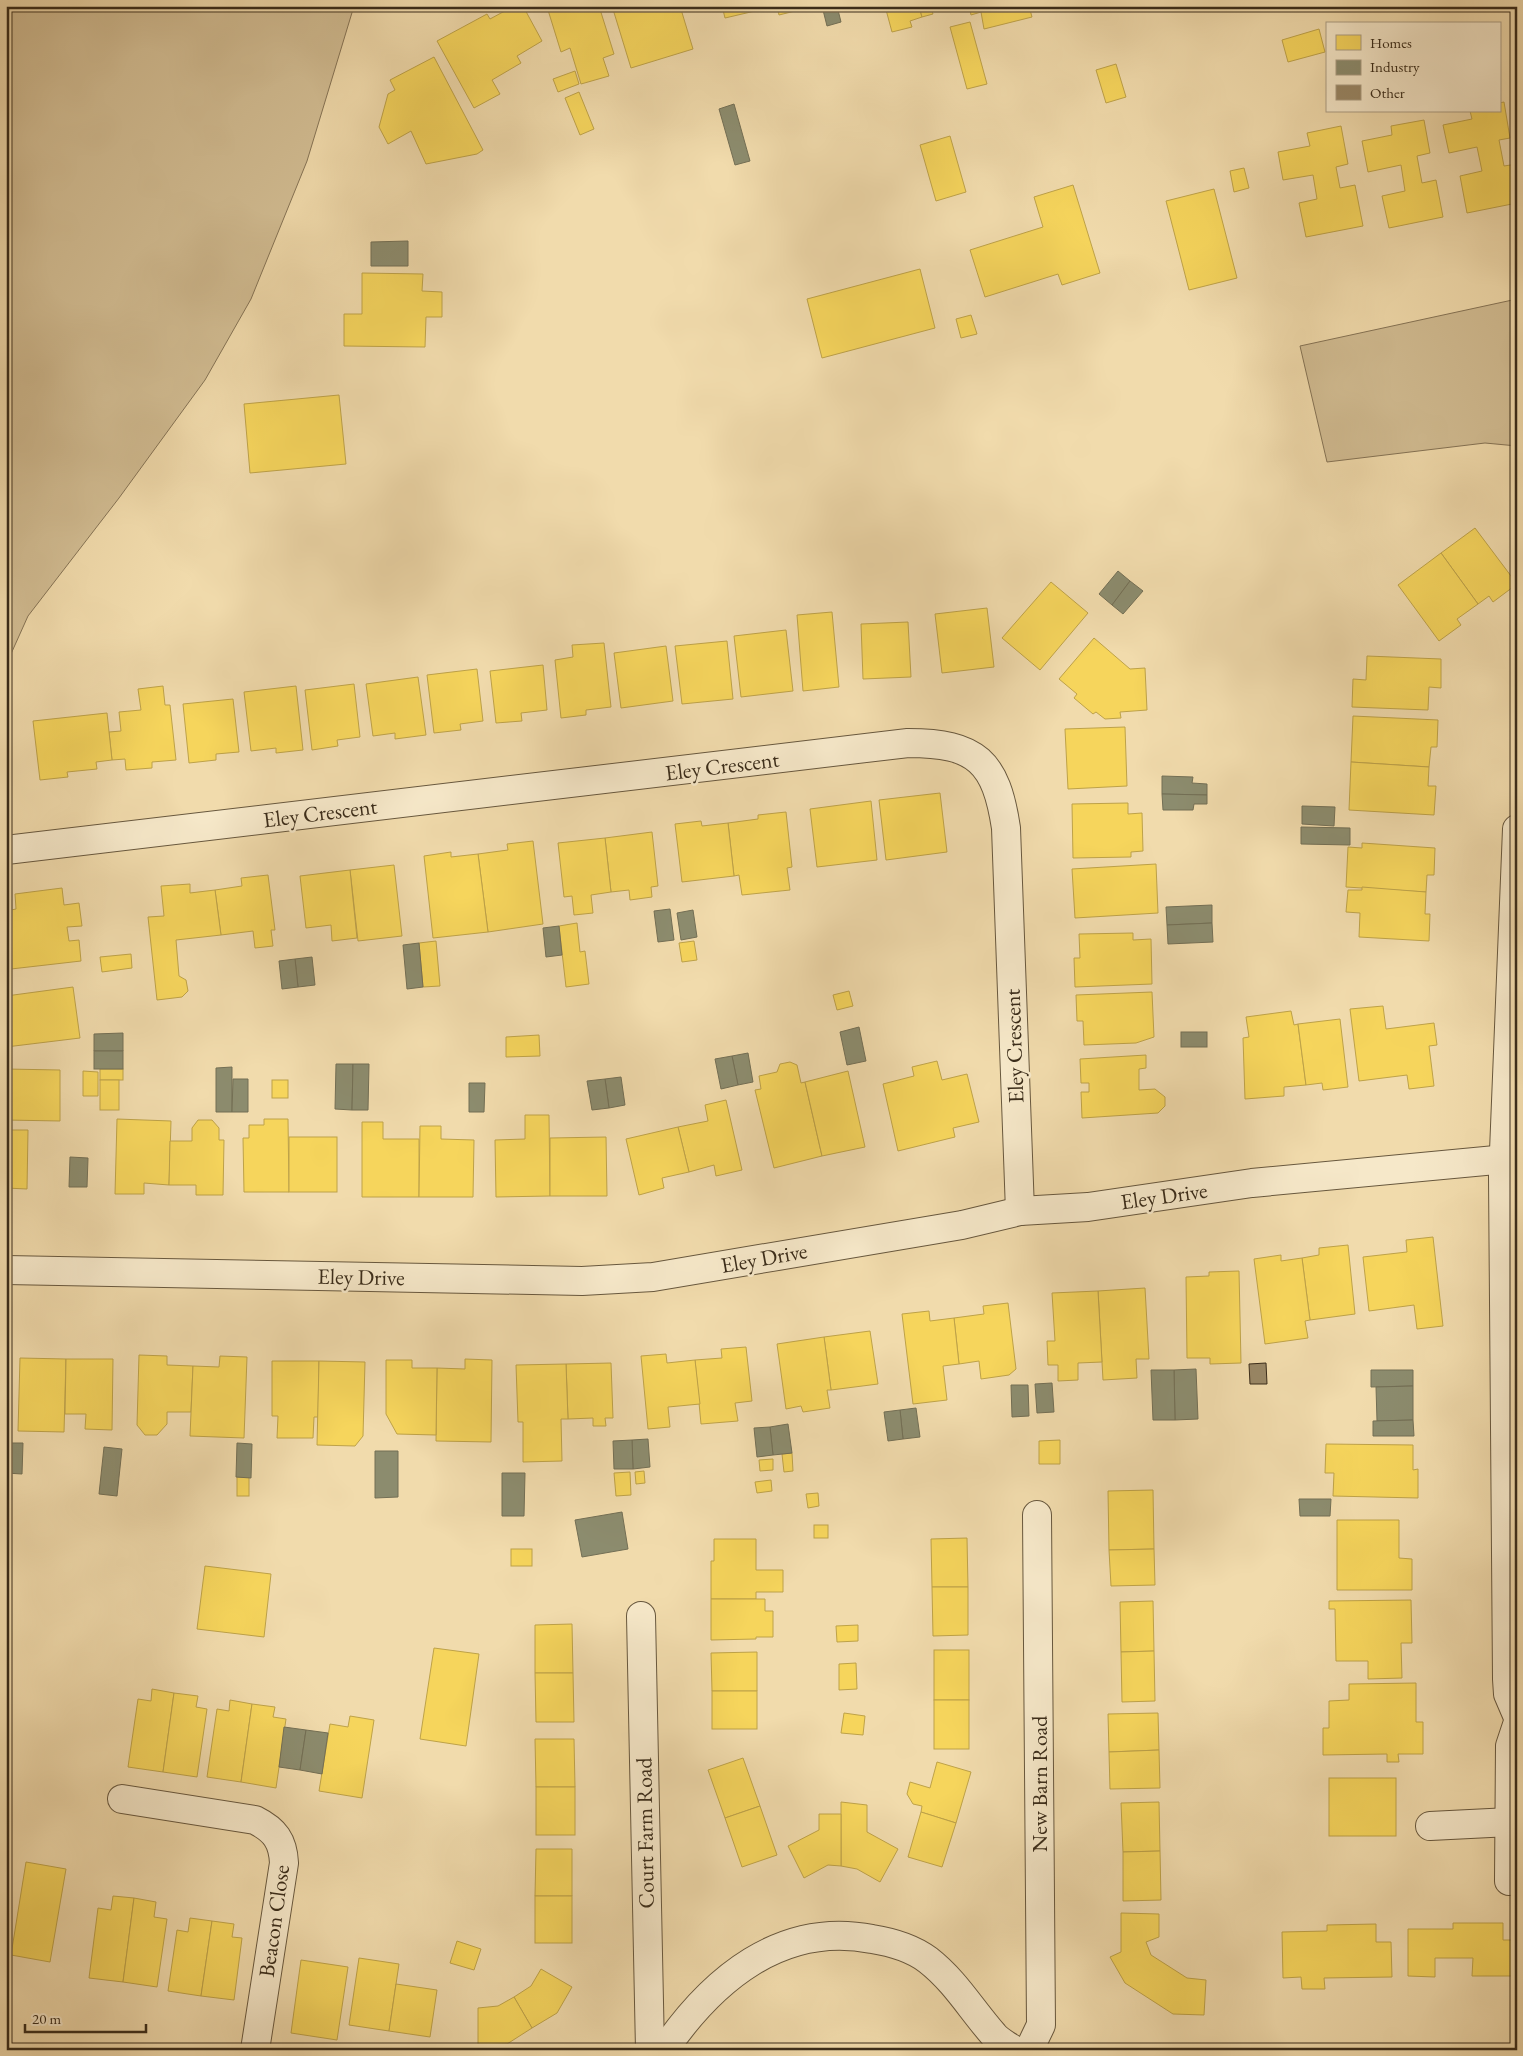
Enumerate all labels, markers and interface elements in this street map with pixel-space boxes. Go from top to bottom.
legend [1326,22,1500,112]
text: Homes [1370,33,1412,52]
text: Industry [1370,57,1420,76]
text: Other [1370,83,1405,102]
street label: Eley Crescent [663,745,781,787]
street label: Eley Crescent [261,792,379,834]
street label: Eley Crescent [998,988,1030,1104]
street label: Eley Drive [1119,1176,1210,1216]
street label: Eley Drive [718,1236,810,1280]
street label: Eley Drive [317,1262,405,1292]
street label: New Barn Road [1025,1715,1054,1852]
street label: Court Farm Road [629,1756,661,1909]
street label: Beacon Close [252,1863,296,1979]
scale bar [25,2001,146,2033]
text: 20 m [32,2009,61,2028]

